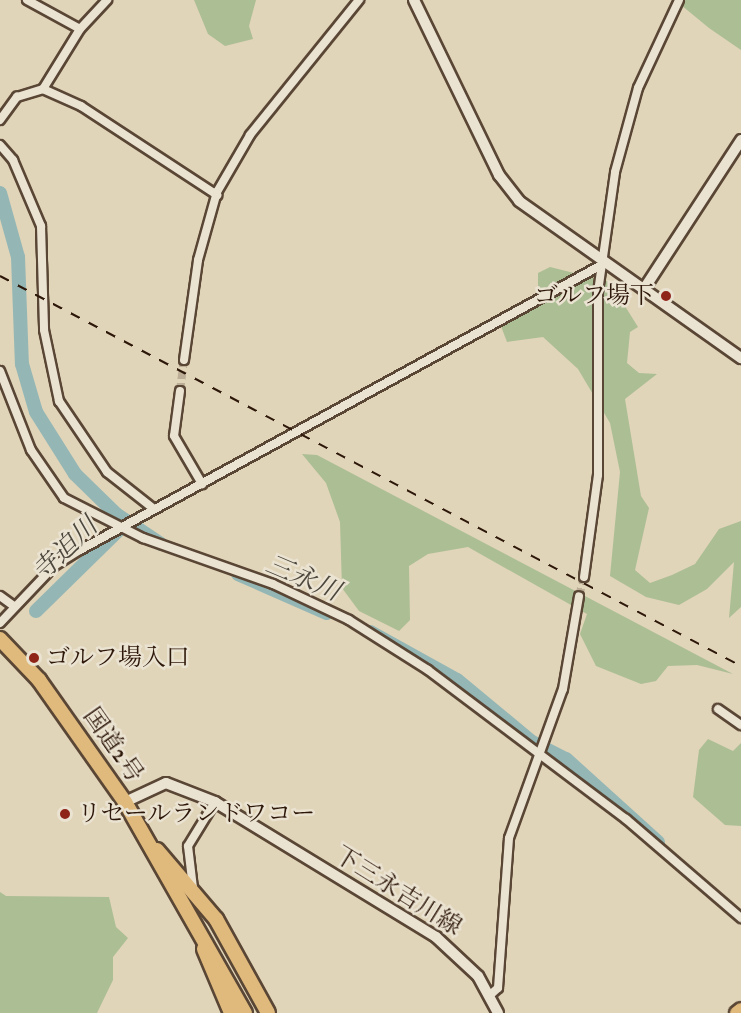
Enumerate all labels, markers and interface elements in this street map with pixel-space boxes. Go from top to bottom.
place label: ゴルフ場下 [534,282,654,310]
marker: ゴルフ場下 [659,289,673,303]
water label: 寺迫川 [26,511,104,587]
water label: 三永川 [261,548,345,608]
place label: ゴルフ場入口 [46,644,190,672]
marker: ゴルフ場入口 [27,651,41,665]
street label: 国道2号 [77,702,149,788]
place label: リセールランドワコー [77,800,316,828]
marker: リセールランドワコー [58,807,72,821]
street label: 下三永吉川線 [329,841,467,941]

